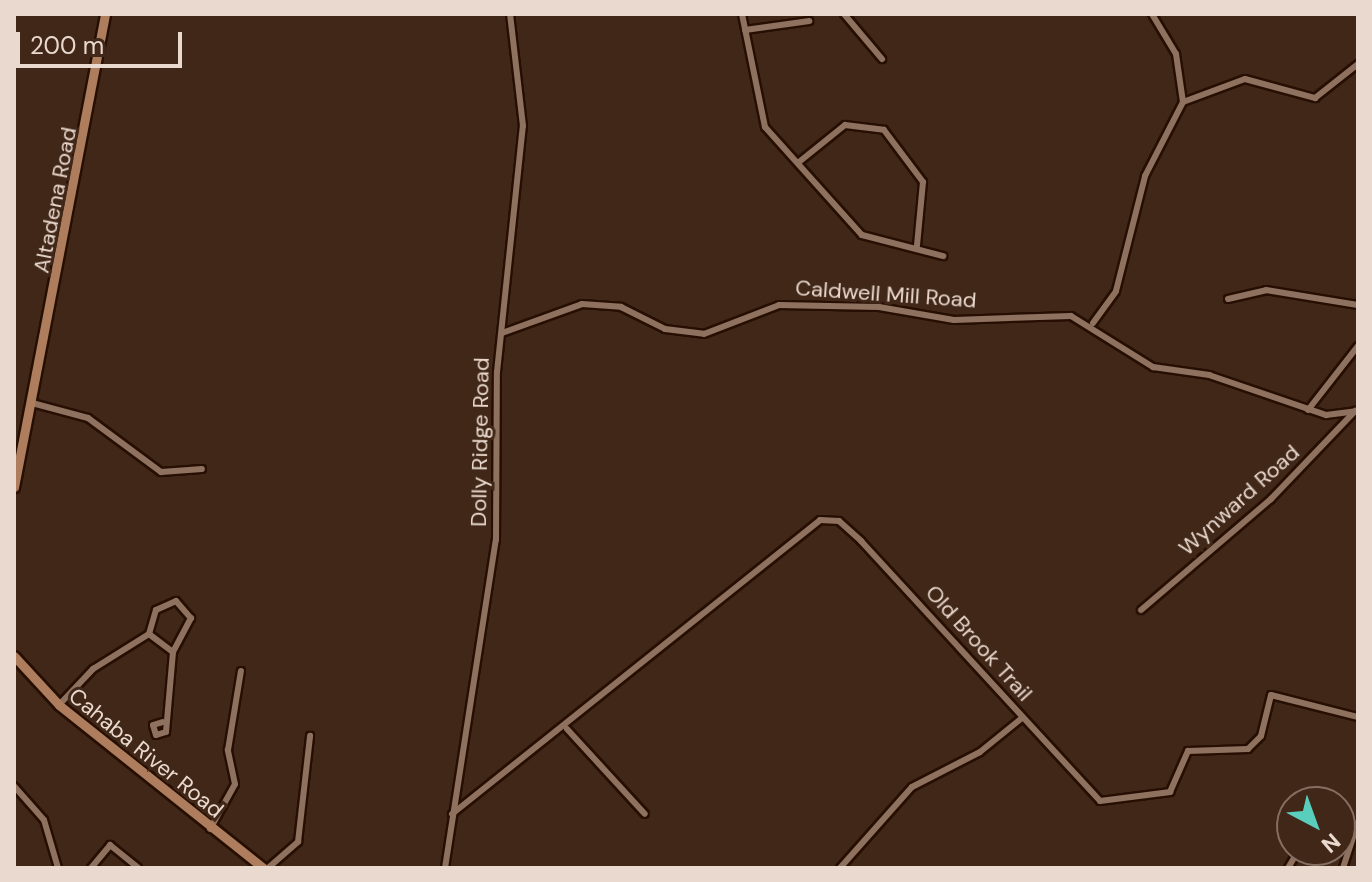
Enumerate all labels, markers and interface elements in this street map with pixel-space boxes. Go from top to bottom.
scale bar [20,16,186,66]
text: 200 m [30,30,104,61]
street label: Altadena Road [28,125,82,275]
street label: Caldwell Mill Road [794,274,978,314]
street label: Dolly Ridge Road [465,357,495,527]
street label: Wynward Road [1173,439,1305,561]
street label: Old Brook Trail [920,580,1038,706]
street label: Cahaba River Road [63,683,229,823]
north arrow [1276,786,1356,866]
text: N [1315,827,1346,859]

